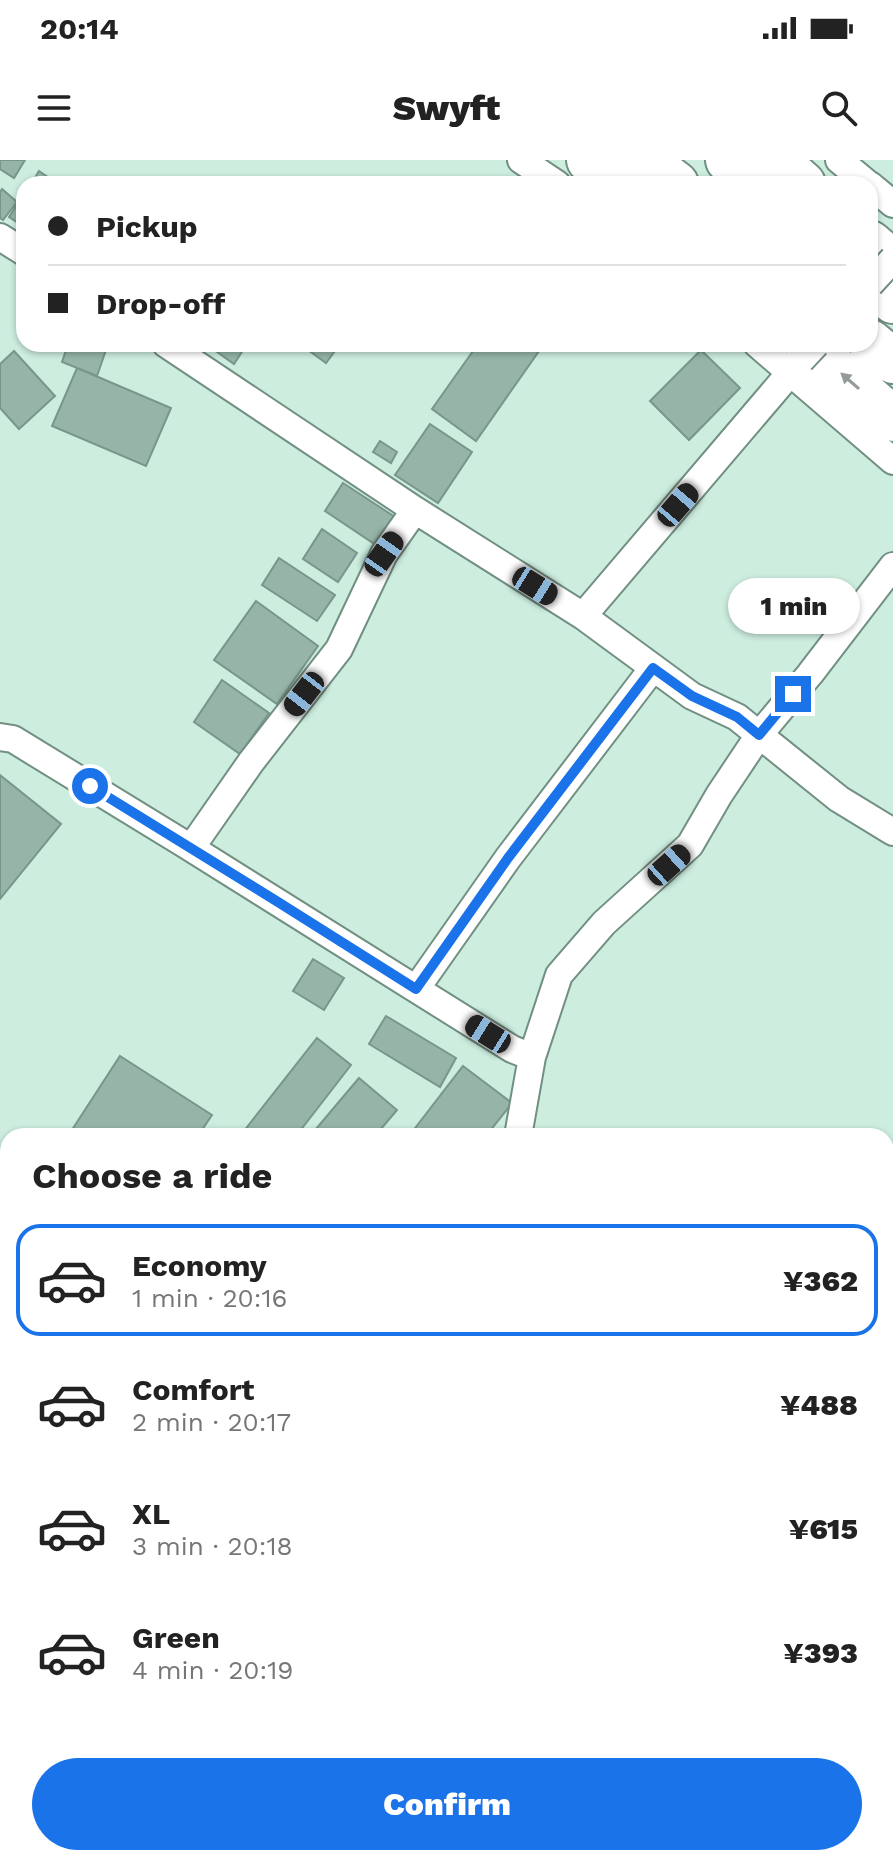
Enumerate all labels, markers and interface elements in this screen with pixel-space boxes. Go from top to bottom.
text: 20:14 [40,11,119,46]
icon: menu [32,86,76,130]
icon: search [817,86,861,130]
text: Swyft [393,87,500,129]
text: Pickup [96,209,198,244]
text: Drop-off [96,286,225,321]
one-way arrow [841,373,861,390]
car [653,479,703,531]
car [360,527,408,581]
car [508,563,562,609]
callout: 1 min [727,578,859,634]
text: 1 min [761,591,827,621]
car [280,668,328,720]
route end [775,676,811,712]
route start [72,768,108,804]
car [643,840,695,890]
car [461,1011,515,1057]
text: Choose a ride [32,1155,272,1197]
icon: car [36,1244,108,1316]
text: Economy [132,1248,267,1283]
text: ¥362 [783,1263,858,1298]
text: 1 min · 20:16 [132,1283,287,1313]
icon: car [36,1368,108,1440]
text: Comfort [132,1372,254,1407]
text: ¥488 [780,1387,858,1422]
text: 2 min · 20:17 [132,1407,291,1437]
icon: car [36,1492,108,1564]
text: XL [132,1496,170,1531]
text: ¥615 [789,1511,858,1546]
text: 3 min · 20:18 [132,1531,293,1561]
icon: car [36,1616,108,1688]
text: Green [132,1620,220,1655]
text: ¥393 [783,1635,858,1670]
text: 4 min · 20:19 [132,1655,293,1685]
button: Confirm [32,1758,862,1850]

